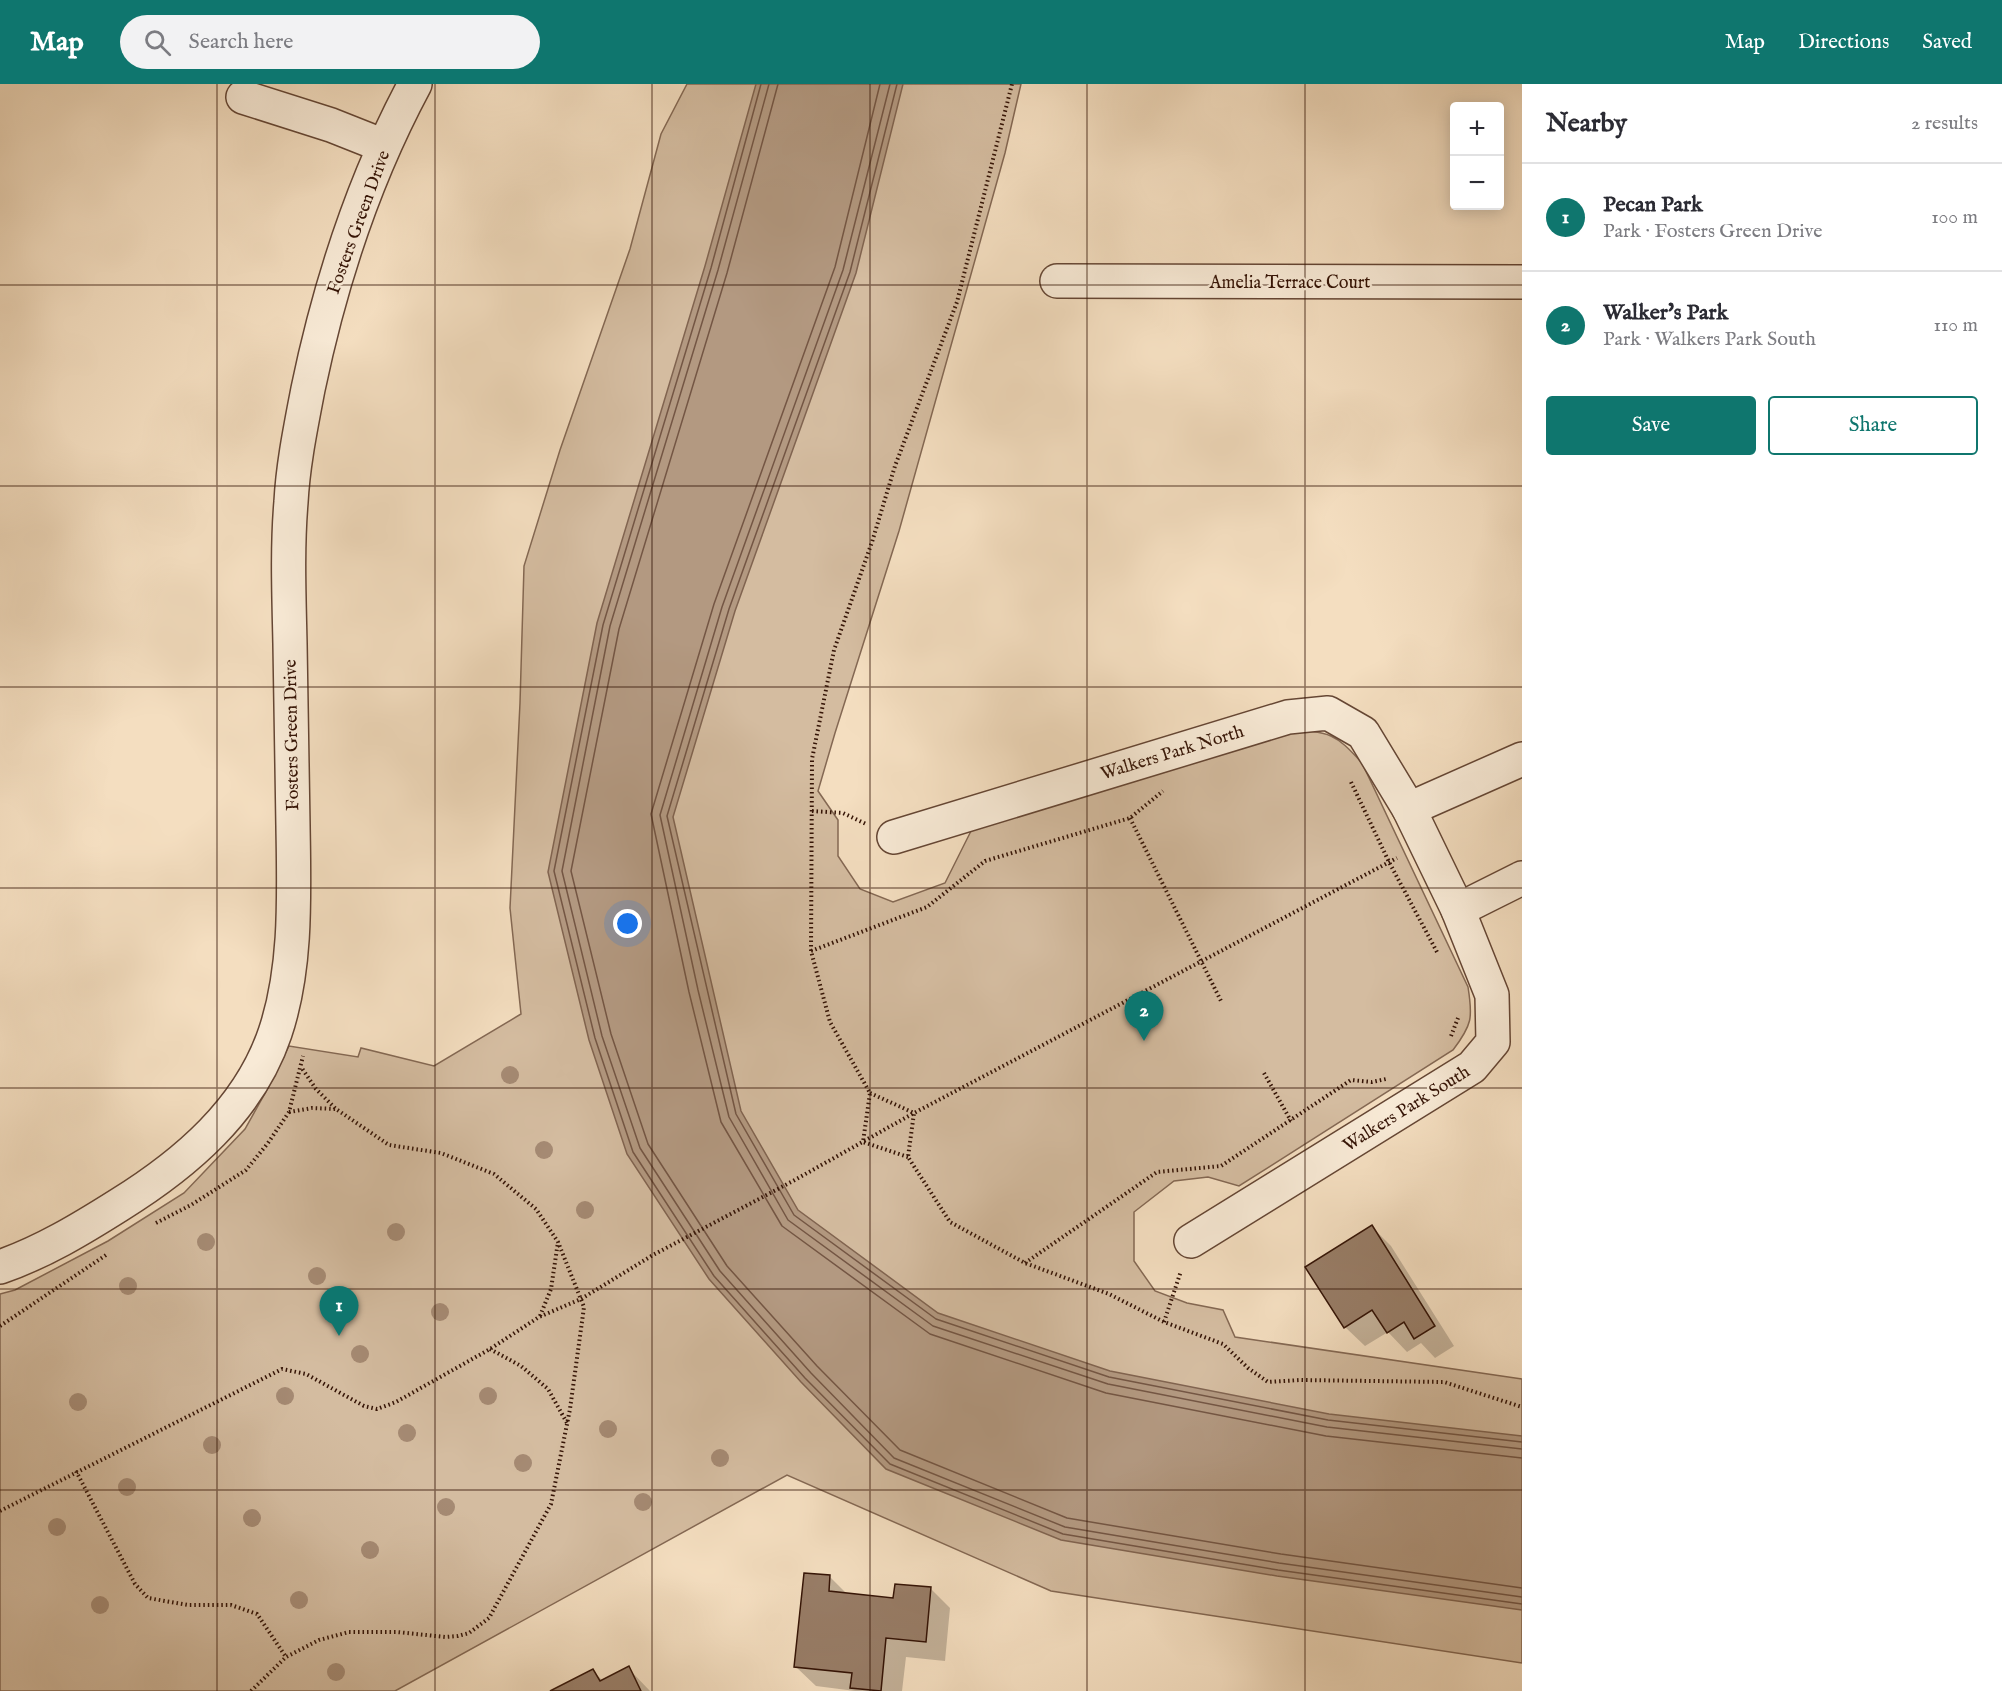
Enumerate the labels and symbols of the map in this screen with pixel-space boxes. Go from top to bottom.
street label: Fosters Green Drive [323,147,396,298]
street label: Amelia Terrace Court [1208,272,1371,295]
street label: Fosters Green Drive [280,659,305,811]
street label: Walkers Park North [1098,721,1247,786]
your location [613,909,642,938]
pin: 2 [1124,992,1164,1041]
street label: Walkers Park South [1339,1061,1475,1158]
pin: 1 [320,1286,358,1336]

